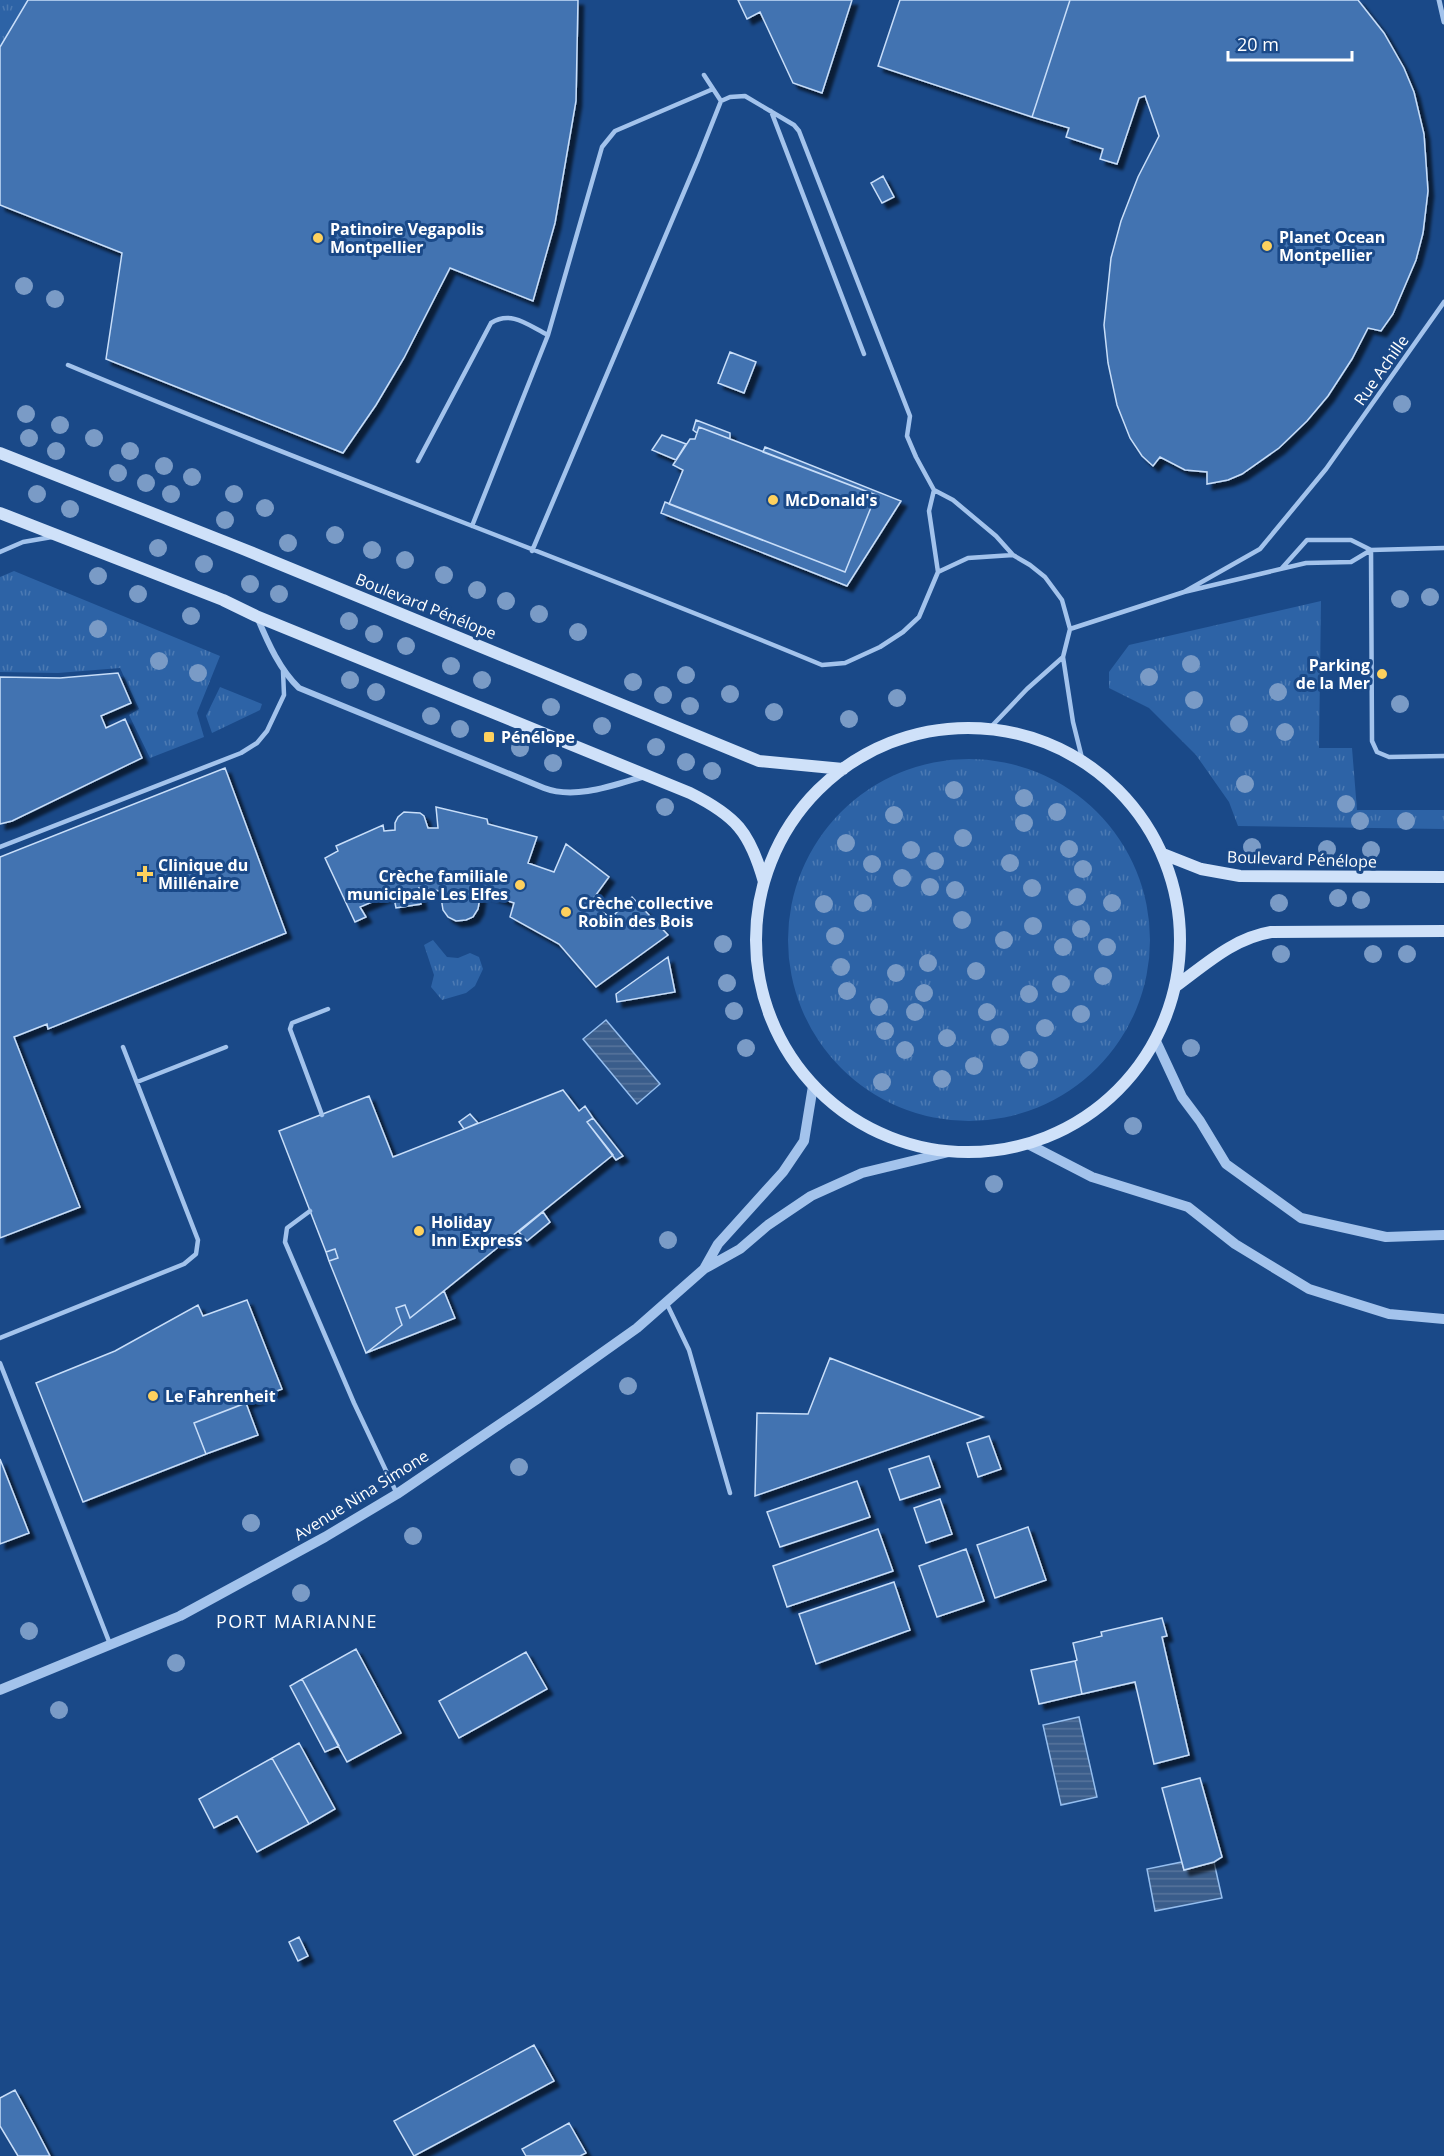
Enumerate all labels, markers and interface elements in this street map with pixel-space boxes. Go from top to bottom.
scale bar [1228,24,1352,62]
text: 20 m [1237,32,1279,56]
place label: Patinoire Vegapolis Montpellier [330,218,484,258]
place label: Planet Ocean Montpellier [1279,226,1385,266]
marker: Patinoire Vegapolis Montpellier [311,231,325,245]
marker: Planet Ocean Montpellier [1260,239,1274,253]
street label: Rue Achille [1349,330,1413,410]
place label: McDonald's [785,489,878,511]
marker: McDonald's [766,493,780,507]
street label: Boulevard Pénélope [352,568,500,644]
place label: Parking de la Mer [1296,654,1370,694]
marker: Parking de la Mer [1375,667,1389,681]
place label: Pénélope [501,726,575,748]
marker: Pénélope [482,730,496,744]
street label: Boulevard Pénélope [1227,845,1377,873]
place label: Clinique du Millénaire [158,854,248,894]
marker: Clinique du Millénaire [136,865,154,883]
place label: Crèche familiale municipale Les Elfes [347,865,508,905]
marker: Crèche familiale municipale Les Elfes [513,878,527,892]
place label: Crèche collective Robin des Bois [578,892,713,932]
marker: Crèche collective Robin des Bois [559,905,573,919]
place label: Holiday Inn Express [431,1211,522,1251]
marker: Holiday Inn Express [412,1224,426,1238]
place label: Le Fahrenheit [165,1385,276,1407]
marker: Le Fahrenheit [146,1389,160,1403]
street label: Avenue Nina Simone [290,1445,432,1545]
district label: PORT MARIANNE [216,1609,378,1633]

